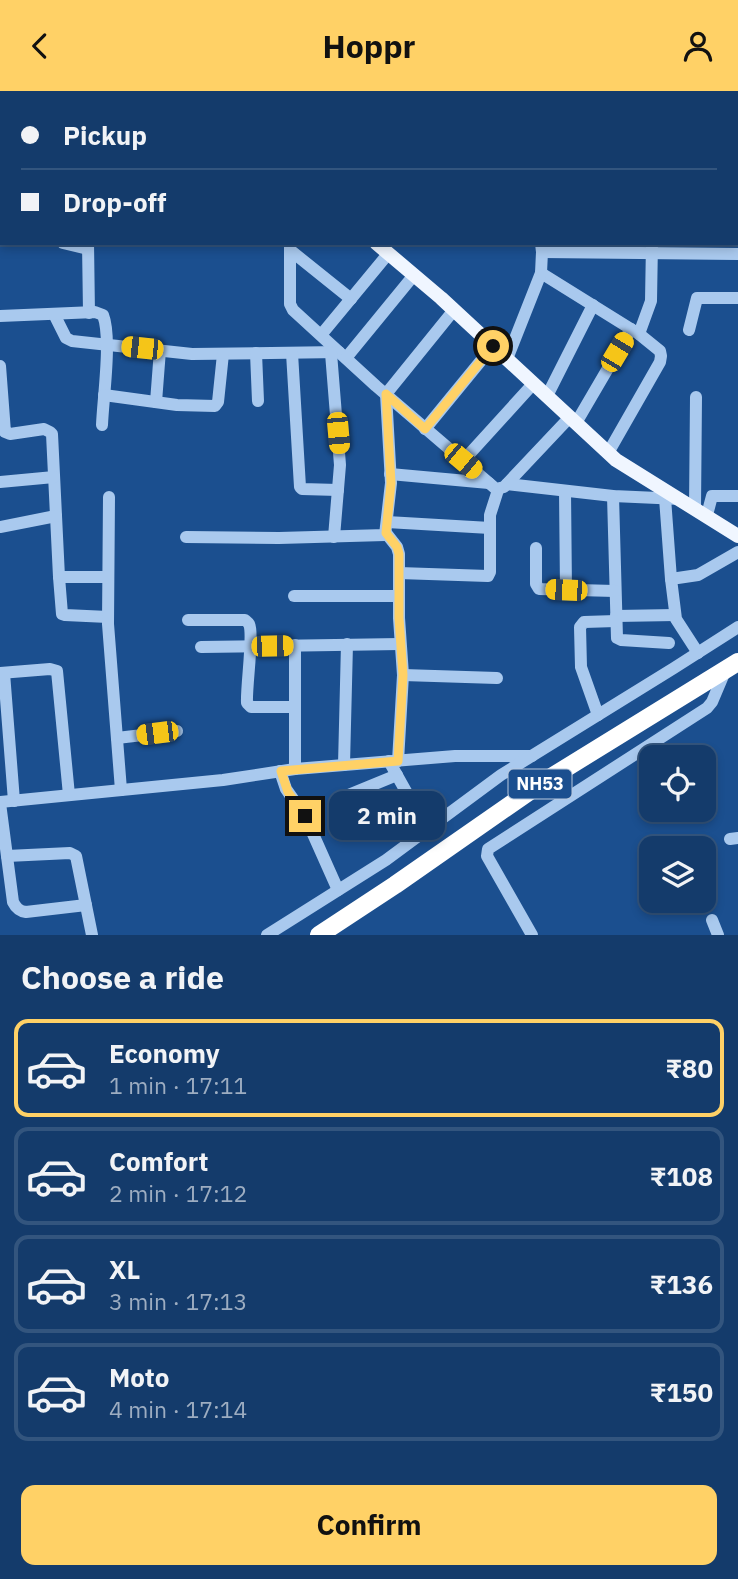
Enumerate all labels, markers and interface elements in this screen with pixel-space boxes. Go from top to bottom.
text: Hoppr [322,25,416,67]
icon: back [21,27,59,65]
icon: person [679,27,717,65]
text: Pickup [63,118,147,152]
text: Drop-off [63,185,166,219]
car [598,329,637,375]
route start [477,330,509,362]
car [121,335,164,361]
car [326,411,351,455]
car [441,439,486,483]
car [545,579,588,601]
car [251,635,294,657]
car [135,720,180,746]
map controls [639,745,716,913]
button: locate [639,745,716,822]
road number: NH53 [508,769,572,799]
callout: 2 min [330,791,445,841]
route end [289,800,321,832]
text: 2 min [357,800,417,830]
button: layers [639,836,716,913]
text: Choose a ride [21,956,224,998]
text: Economy [109,1036,220,1070]
icon: car [25,1037,88,1100]
text: ₹80 [665,1051,713,1085]
text: 1 min · 17:11 [109,1070,247,1100]
text: Comfort [109,1144,208,1178]
icon: car [25,1145,88,1208]
text: ₹108 [650,1159,713,1193]
text: 2 min · 17:12 [109,1178,247,1208]
text: XL [109,1252,140,1286]
icon: car [25,1253,88,1316]
text: ₹136 [650,1267,713,1301]
text: 3 min · 17:13 [109,1286,247,1316]
text: Moto [109,1360,169,1394]
icon: car [25,1361,88,1424]
text: ₹150 [650,1375,713,1409]
text: 4 min · 17:14 [109,1394,247,1424]
button: Confirm [21,1485,717,1565]

